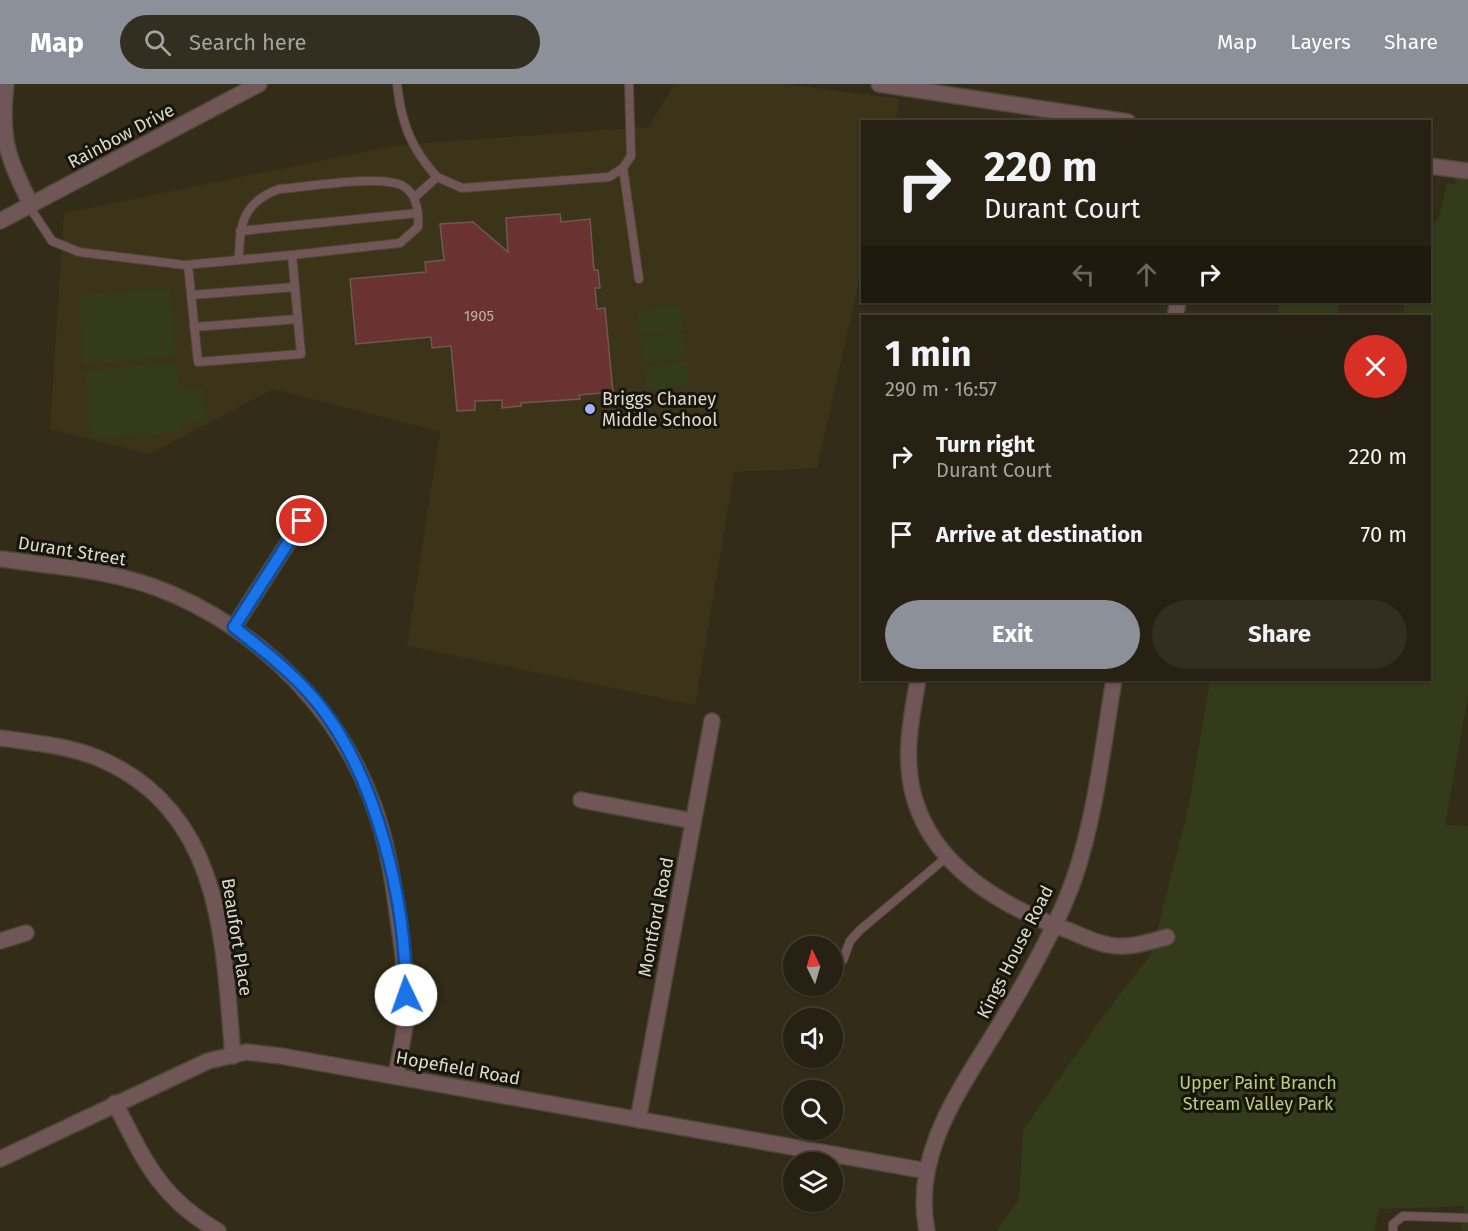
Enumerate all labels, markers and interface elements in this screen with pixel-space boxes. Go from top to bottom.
search box [120,15,540,69]
text: Map [30,26,84,59]
icon: search [141,26,174,59]
text: Search here [189,29,307,56]
text: Map [1217,29,1257,55]
text: Layers [1290,29,1351,55]
text: Share [1384,29,1438,55]
street label: Rainbow Drive [64,99,178,173]
text: 220 m [984,142,1097,192]
icon: right [885,144,963,222]
text: Durant Court [984,193,1140,225]
icon: left [1067,258,1100,291]
icon: ahead [1130,258,1163,291]
icon: right [1193,258,1226,291]
house number: 1905 [464,307,494,325]
text: 1 min [885,332,972,376]
button: close [1344,335,1407,398]
text: 290 m · 16:57 [885,377,997,401]
place label: Briggs Chaney Middle School [602,388,718,431]
marker: Briggs Chaney Middle School [583,402,597,416]
text: Turn right [936,431,1035,458]
icon: right [885,440,918,473]
text: 220 m [1348,443,1407,470]
text: Durant Court [936,458,1052,482]
pin [276,495,327,546]
icon: arrive [285,504,318,537]
icon: arrive [885,518,918,551]
text: Arrive at destination [936,521,1143,548]
text: 70 m [1361,521,1407,548]
street label: Durant Street [17,532,128,570]
button: Exit [885,600,1140,669]
button: Share [1152,600,1407,669]
street label: Montford Road [634,855,678,979]
street label: Beaufort Place [217,877,257,997]
street label: Kings House Road [972,882,1058,1022]
north arrow [783,936,843,996]
map controls [783,936,843,1212]
position arrow [374,963,438,1027]
button: sound [783,1008,843,1068]
street label: Hopefield Road [394,1046,522,1090]
park label: Upper Paint Branch Stream Valley Park [1179,1072,1337,1115]
button: search [783,1080,843,1140]
button: layers [783,1152,843,1212]

